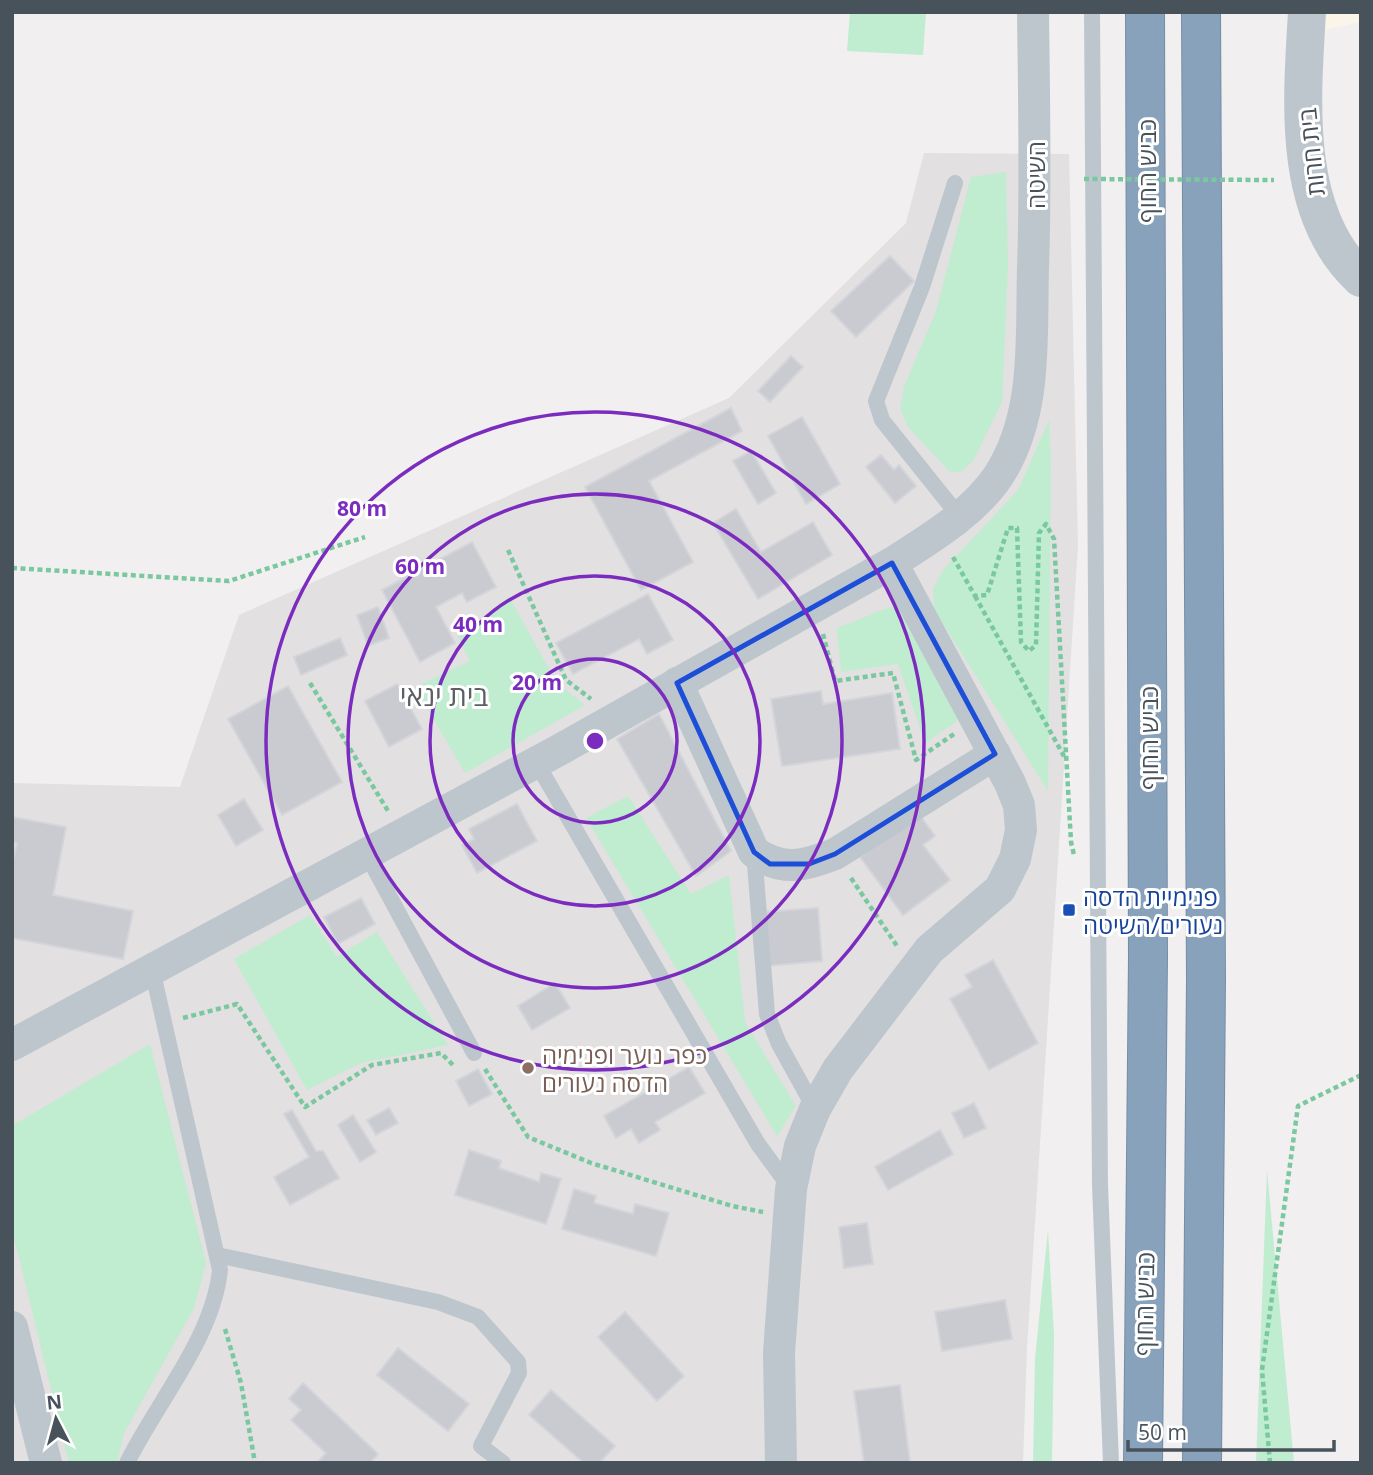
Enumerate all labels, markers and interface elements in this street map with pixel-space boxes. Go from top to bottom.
street label: בית חרות [1290,106,1332,198]
street label: כביש החוף [1130,119,1163,223]
street label: השיטה [1019,141,1052,209]
text: 80 m [337,494,387,522]
text: 60 m [395,552,445,580]
text: 40 m [453,610,503,638]
text: 20 m [512,668,562,696]
district label: בית ינאי [400,676,489,714]
street label: כביש החוף [1132,686,1165,790]
centre of rings [583,729,607,753]
place label: פנימיית הדסה נעורים/השיטה [1083,880,1223,941]
marker: פנימיית הדסה נעורים/השיטה [1061,902,1077,918]
place label: כפר נוער ופנימיה הדסה נעורים [542,1038,707,1099]
marker: כפר נוער ופנימיה הדסה נעורים [520,1060,536,1076]
street label: כביש החוף [1127,1252,1161,1356]
north arrow [21,1384,91,1454]
text: N [45,1388,63,1416]
scale bar [1128,1408,1334,1452]
text: 50 m [1138,1418,1187,1446]

